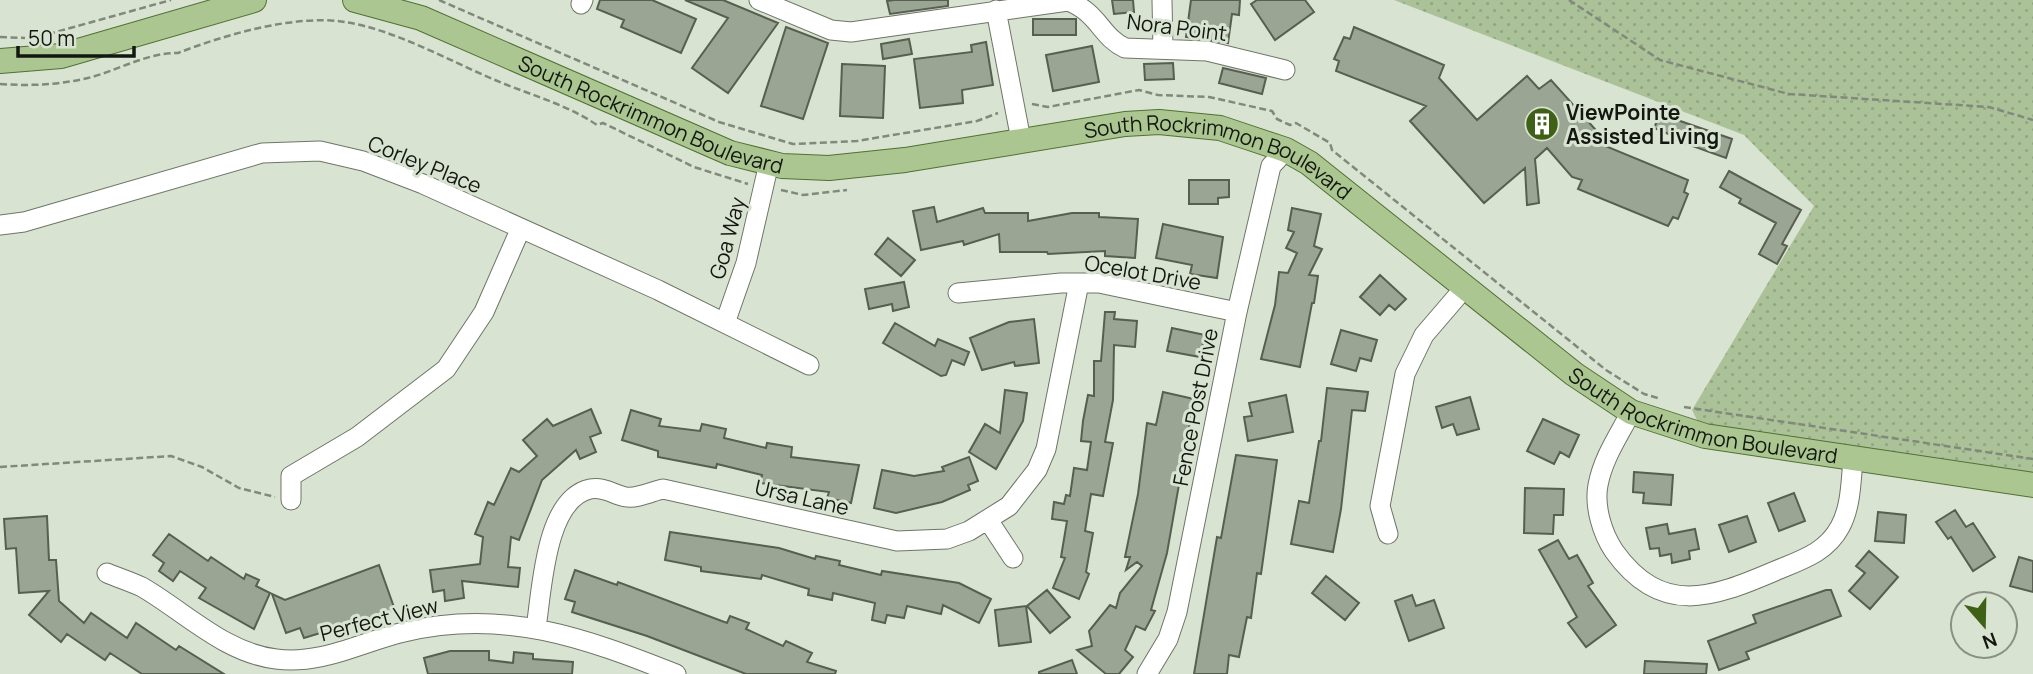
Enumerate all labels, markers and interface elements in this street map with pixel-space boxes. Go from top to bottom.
street label: Nora Point [1125,7,1229,47]
scale bar [18,14,133,58]
text: 50 m [28,24,75,52]
street label: South Rockrimmon Boulevard [514,48,786,180]
place label: ViewPointe Assisted Living [1566,98,1719,150]
building icon: ViewPointe Assisted Living [1523,105,1561,143]
street label: South Rockrimmon Boulevard [1082,108,1358,206]
street label: Corley Place [364,129,486,199]
street label: Goa Way [703,194,751,282]
street label: Ocelot Drive [1083,248,1203,296]
street label: Fence Post Drive [1166,326,1224,488]
street label: South Rockrimmon Boulevard [1563,360,1840,470]
street label: Ursa Lane [752,473,852,521]
north arrow [1949,590,2019,660]
street label: Perfect View [317,591,441,647]
text: N [1979,626,2001,656]

